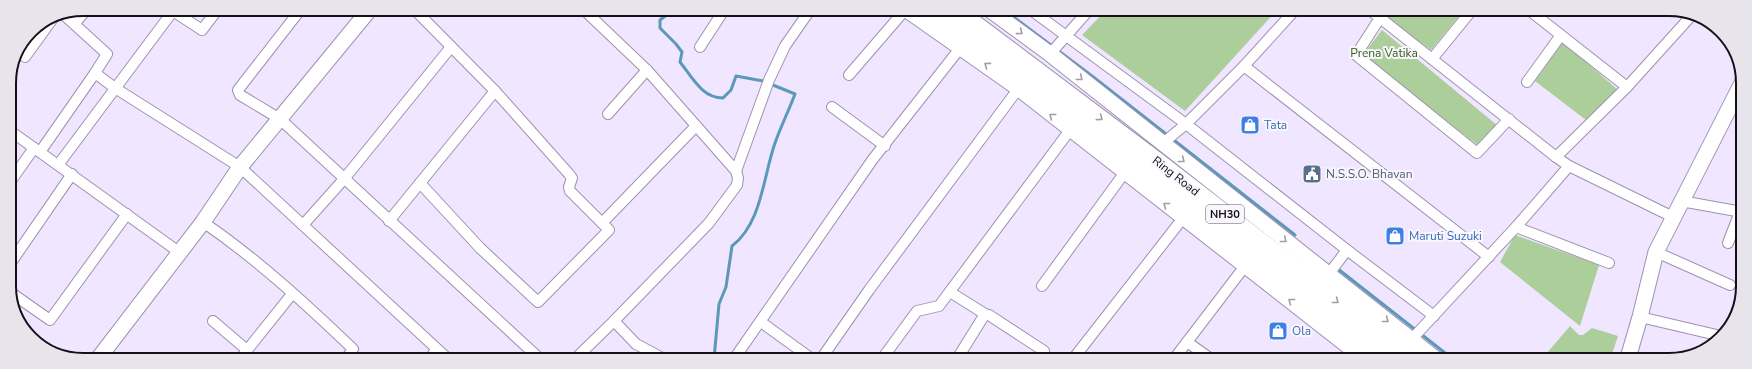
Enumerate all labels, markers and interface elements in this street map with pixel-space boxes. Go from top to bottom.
one-way arrow [1016,27,1023,35]
park label: Prena Vatika [1350,45,1418,61]
one-way arrow [984,63,991,70]
one-way arrow [1075,74,1083,81]
one-way arrow [1050,113,1057,120]
one-way arrow [1096,114,1103,121]
shop icon: Tata [1239,114,1261,136]
place label: Tata [1264,117,1287,133]
street label: Ring Road [1149,153,1203,199]
one-way arrow [1177,155,1184,162]
public building icon: N.S.S.O. Bhavan [1301,163,1323,185]
place label: N.S.S.O. Bhavan [1326,166,1412,182]
one-way arrow [1163,202,1170,209]
road number: NH30 [1206,205,1244,223]
shop icon: Maruti Suzuki [1384,225,1406,247]
place label: Maruti Suzuki [1409,228,1482,244]
one-way arrow [1279,235,1286,242]
one-way arrow [1332,296,1339,303]
one-way arrow [1288,299,1295,306]
one-way arrow [1382,315,1389,322]
shop icon: Ola [1267,320,1289,342]
place label: Ola [1292,323,1311,339]

